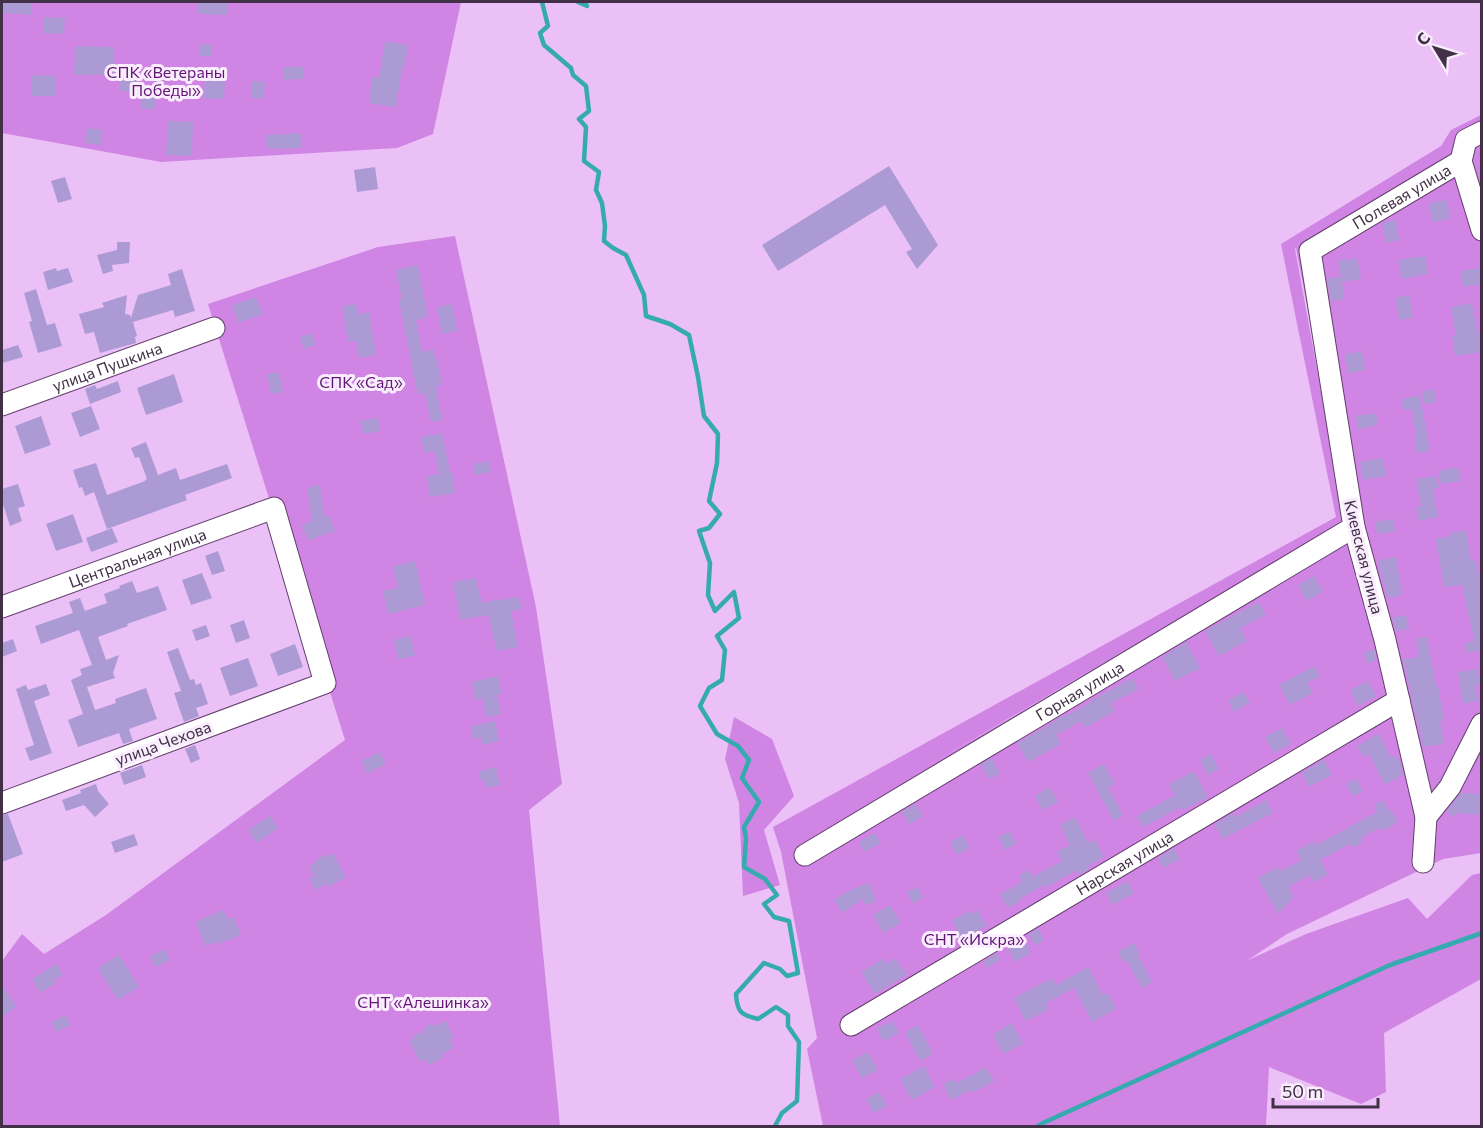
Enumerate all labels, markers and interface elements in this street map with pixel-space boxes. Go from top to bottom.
north arrow [1405,18,1465,78]
text: С [1412,28,1434,49]
park label: СПК «Ветераны Победы» [107,62,225,99]
street label: Полевая улица [1349,159,1454,233]
street label: улица Пушкина [50,338,165,395]
park label: СПК «Сад» [319,372,403,391]
street label: Киевская улица [1341,498,1388,616]
street label: Центральная улица [66,524,209,591]
street label: Горная улица [1032,657,1127,724]
street label: улица Чехова [112,716,213,769]
street label: Нарская улица [1072,826,1176,899]
park label: СНТ «Искра» [924,929,1024,948]
park label: СНТ «Алешинка» [357,992,489,1011]
scale bar [1273,1071,1378,1109]
text: 50 m [1282,1080,1323,1102]

